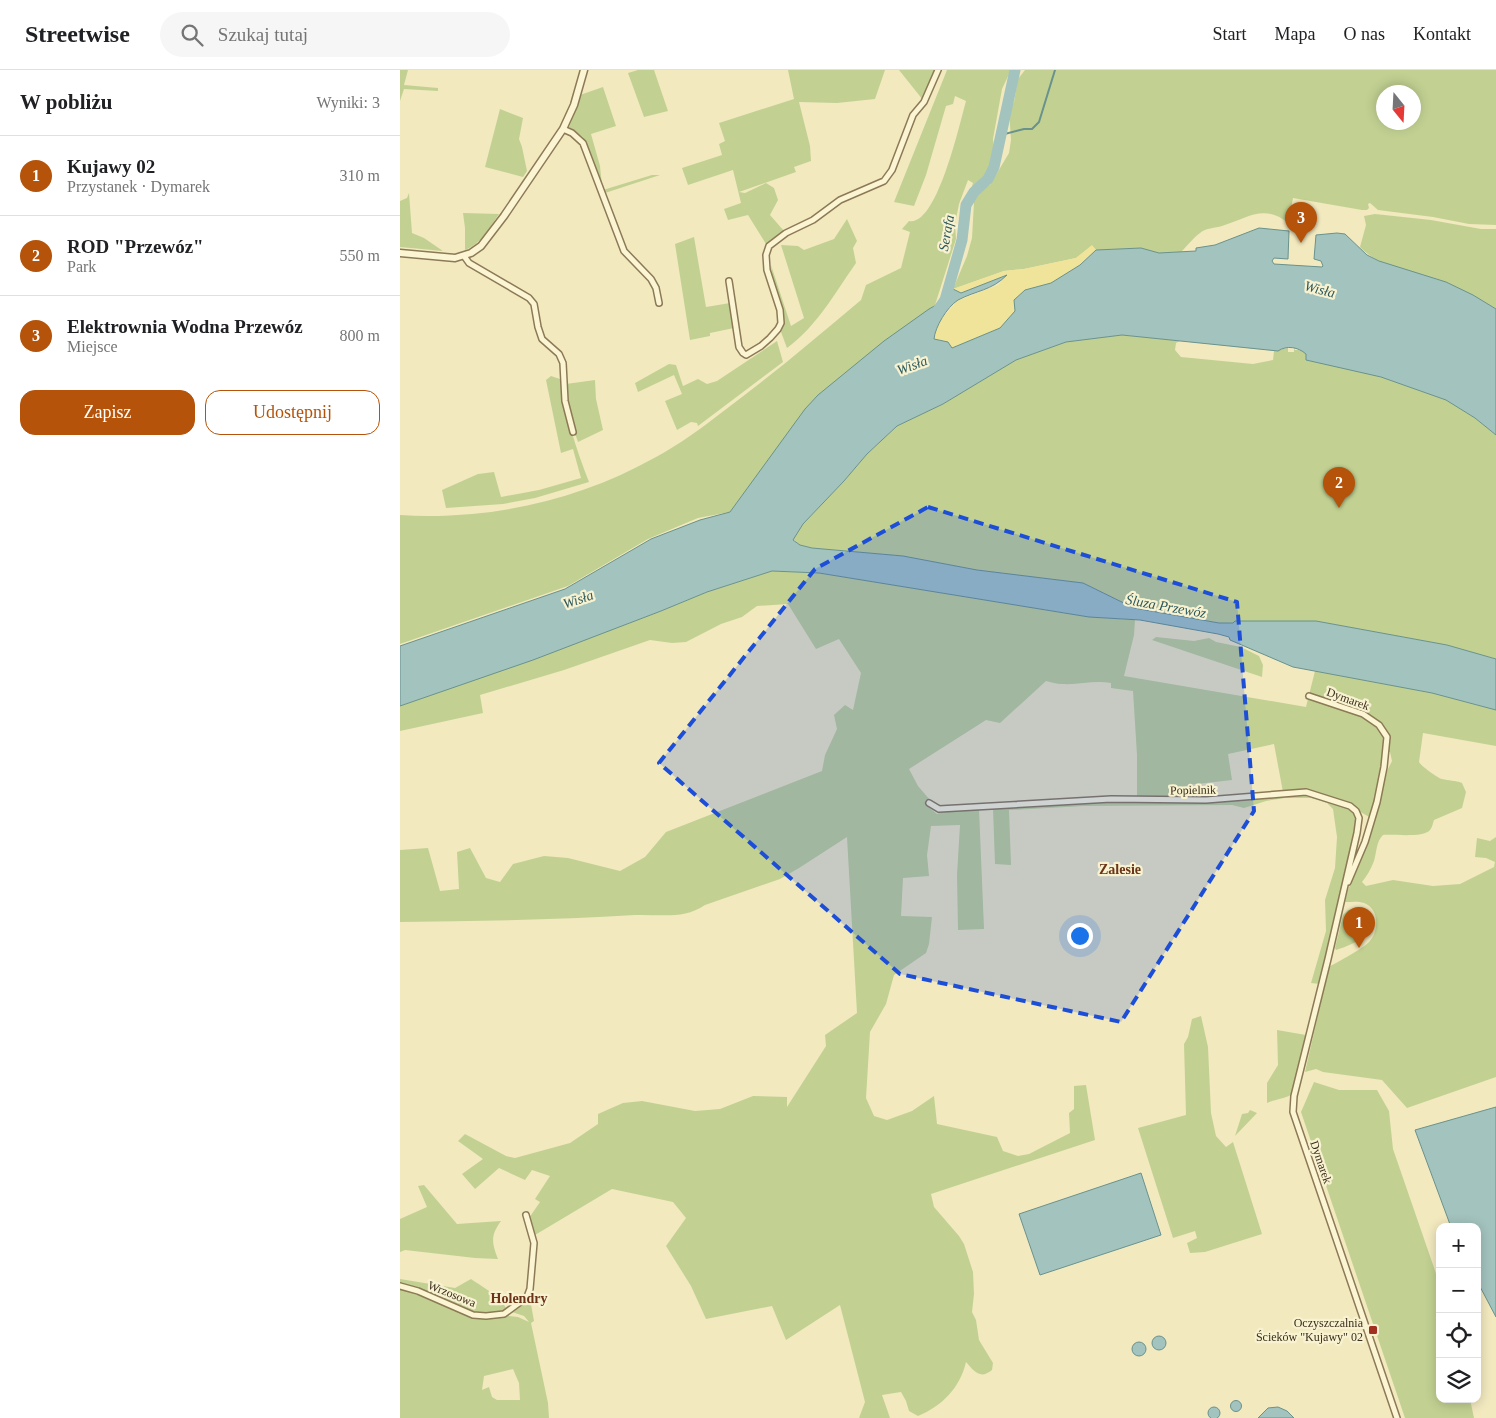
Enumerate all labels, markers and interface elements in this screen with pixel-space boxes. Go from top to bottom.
search box [160,12,510,57]
text: Streetwise [25,21,130,47]
icon: search [178,21,206,49]
text: Szukaj tutaj [218,24,308,45]
text: Start [1213,24,1247,44]
text: Mapa [1275,24,1316,44]
text: O nas [1344,24,1385,44]
text: Kontakt [1413,24,1471,44]
north arrow [1376,85,1421,130]
text: W pobliżu [20,90,112,114]
text: Wyniki: 3 [317,94,380,111]
text: Kujawy 02 [67,156,155,177]
text: 1 [32,167,40,184]
text: 310 m [340,167,380,184]
text: Przystanek · Dymarek [67,178,210,195]
pin: 3 [1285,202,1317,243]
water label: Serafa [936,214,957,252]
text: ROD "Przewóz" [67,236,204,257]
text: 2 [32,247,40,264]
text: 550 m [340,247,380,264]
text: Park [67,258,96,275]
water label: Wisła [1303,278,1337,301]
text: Elektrownia Wodna Przewóz [67,316,303,337]
text: 3 [32,327,40,344]
text: 800 m [340,327,380,344]
text: Miejsce [67,338,118,355]
water label: Wisła [895,353,929,378]
button: Zapisz [20,390,195,435]
button: Udostępnij [205,390,380,435]
pin: 2 [1323,467,1355,508]
water label: Wisła [561,587,595,612]
water label: Śluza Przewóz [1125,591,1208,621]
street label: Dymarek [1325,685,1371,713]
street label: Popielnik [1170,783,1216,797]
district label: Zalesie [1099,862,1141,877]
pin: 1 [1343,907,1375,948]
your location [1067,923,1093,949]
street label: Dymarek [1307,1139,1335,1185]
map controls [1436,1223,1481,1403]
button: + [1436,1223,1481,1268]
button: − [1436,1268,1481,1313]
street label: Wrzosowa [426,1278,479,1310]
district label: Holendry [491,1291,547,1306]
button: locate [1436,1313,1481,1358]
place label: Oczyszczalnia Ścieków "Kujawy" 02 [1256,1316,1364,1344]
marker: Oczyszczalnia Ścieków "Kujawy" 02 [1367,1324,1379,1336]
button: layers [1436,1358,1481,1403]

